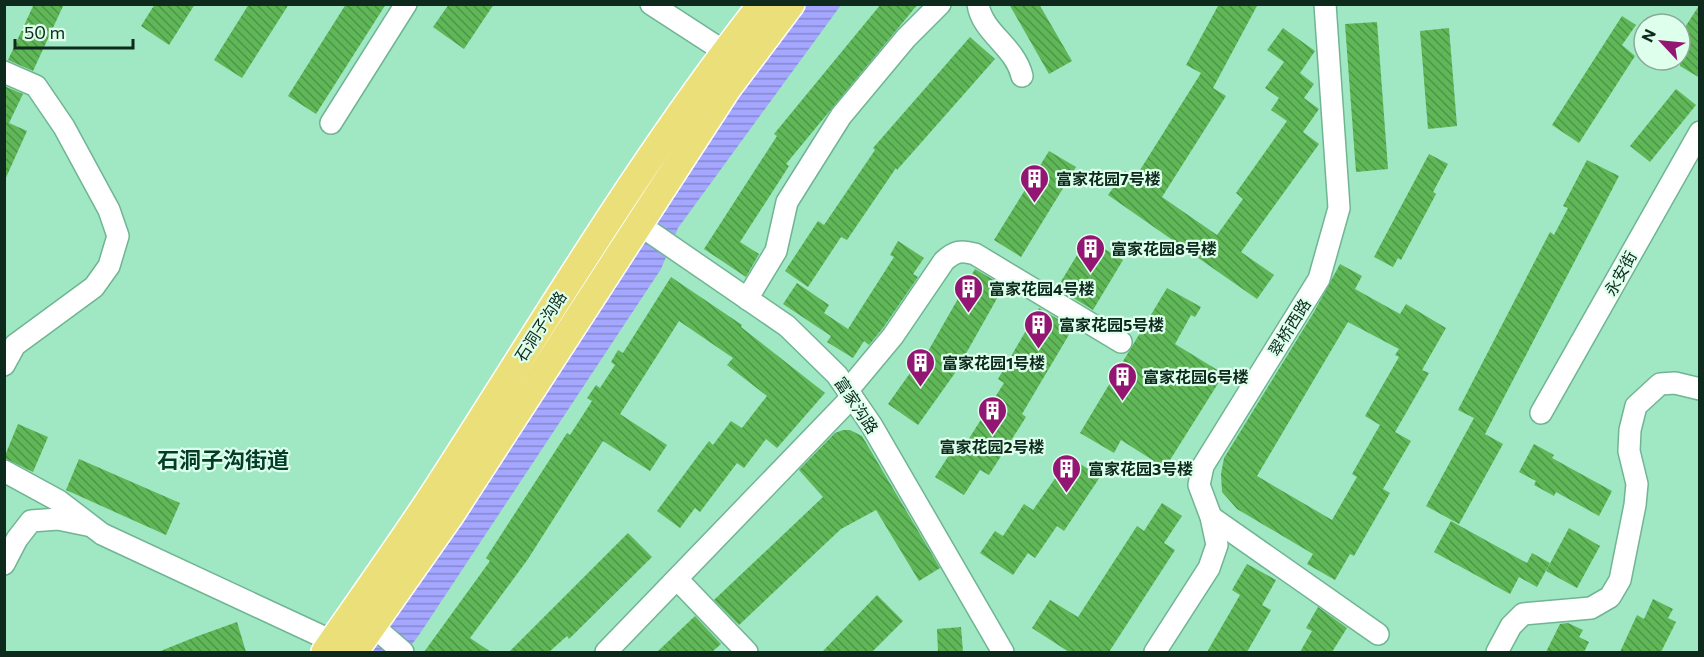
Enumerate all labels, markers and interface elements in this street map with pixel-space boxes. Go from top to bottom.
scale bar [15,12,134,50]
north arrow [1632,12,1692,72]
text: 50 m [24,21,65,43]
text: N [1637,26,1659,45]
building icon: 富家花园7号楼 [1019,162,1051,204]
place label: 富家花园7号楼 [1056,169,1161,188]
building icon: 富家花园8号楼 [1074,232,1106,274]
place label: 富家花园8号楼 [1111,239,1217,258]
street label: 永安街 [1600,247,1640,299]
building icon: 富家花园4号楼 [952,272,984,314]
place label: 富家花园4号楼 [989,279,1095,298]
street label: 石洞子沟路 [510,287,570,365]
street label: 翠桥西路 [1264,295,1314,359]
building icon: 富家花园5号楼 [1022,308,1054,350]
place label: 富家花园5号楼 [1059,315,1164,334]
building icon: 富家花园1号楼 [905,346,937,388]
place label: 富家花园1号楼 [942,353,1045,372]
building icon: 富家花园6号楼 [1106,360,1138,402]
place label: 富家花园6号楼 [1143,367,1249,386]
street label: 富家沟路 [831,373,883,437]
building icon: 富家花园2号楼 [976,394,1008,436]
place label: 富家花园2号楼 [939,437,1045,456]
district label: 石洞子沟街道 [157,446,289,473]
building icon: 富家花园3号楼 [1051,452,1083,494]
place label: 富家花园3号楼 [1088,459,1193,478]

